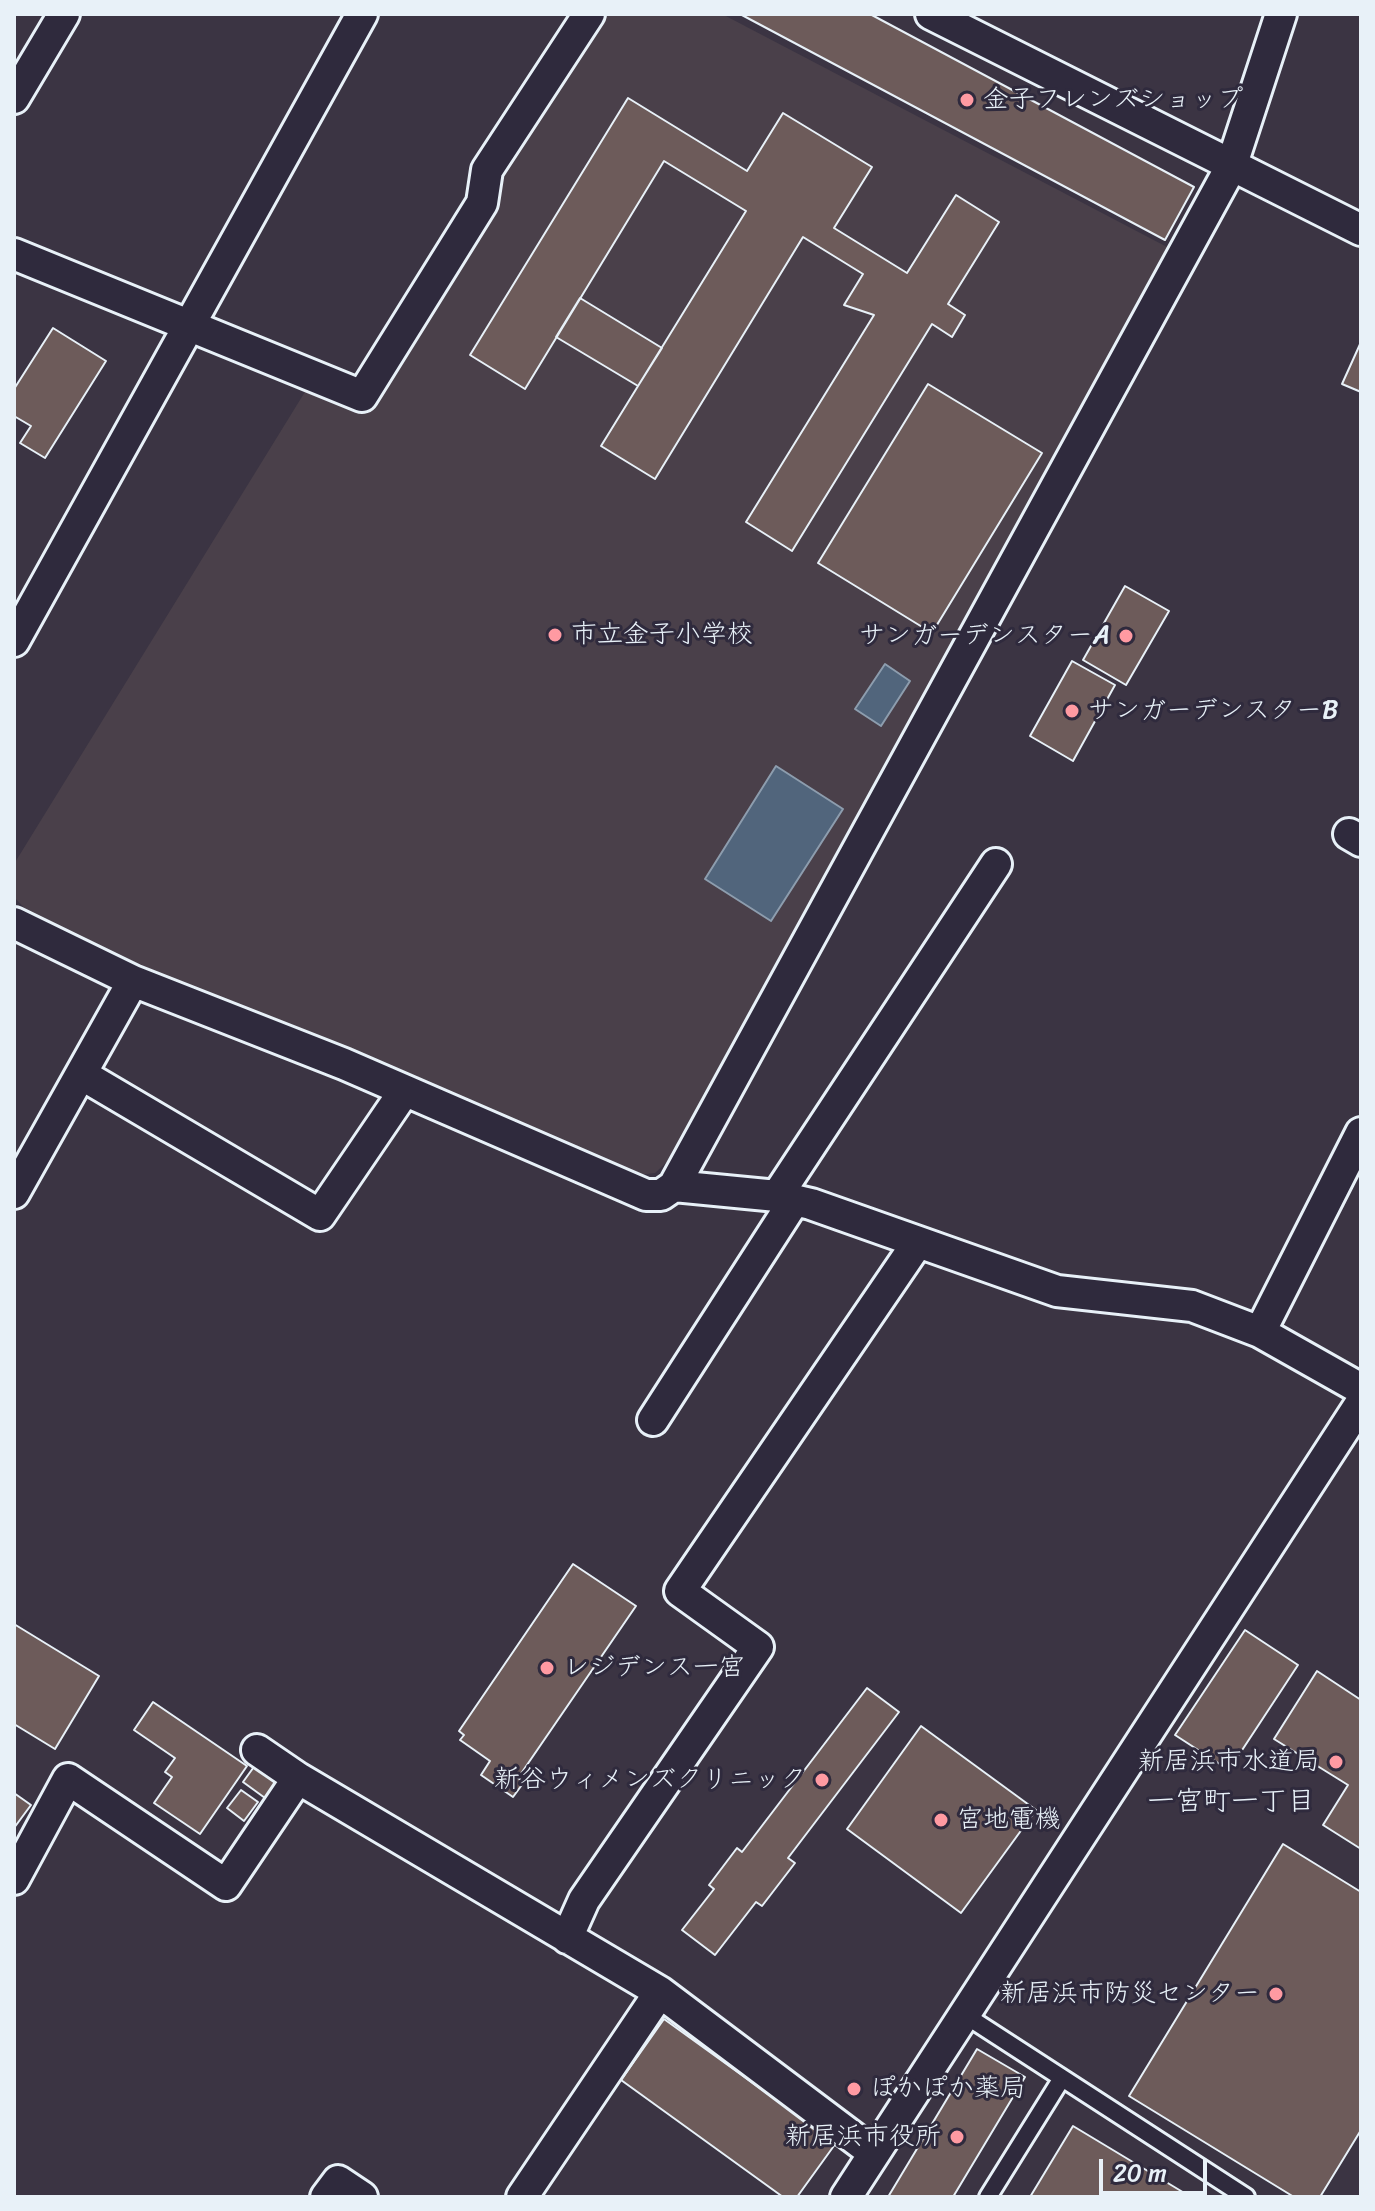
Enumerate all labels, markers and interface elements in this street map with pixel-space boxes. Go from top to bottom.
place label: 金子フレンズショップ [983,84,1243,116]
marker: 金子フレンズショップ [958,91,976,109]
place label: 市立金子小学校 [571,619,753,651]
place label: サンガーデンスターA [859,620,1110,652]
marker: 市立金子小学校 [546,626,564,644]
marker: サンガーデンスターA [1117,627,1135,645]
place label: サンガーデンスターB [1088,695,1338,727]
marker: サンガーデンスターB [1063,702,1081,720]
place label: レジデンス一宮 [563,1652,745,1684]
marker: レジデンス一宮 [538,1659,556,1677]
place label: 新居浜市水道局 [1138,1746,1320,1778]
marker: 新居浜市水道局 [1327,1753,1345,1771]
place label: 新谷ウィメンズクリニック [494,1764,806,1796]
marker: 新谷ウィメンズクリニック [813,1771,831,1789]
district label: 一宮町一丁目 [1147,1786,1315,1820]
place label: 宮地電機 [957,1804,1061,1836]
marker: 宮地電機 [932,1811,950,1829]
place label: 新居浜市防災センター [1000,1978,1260,2010]
marker: 新居浜市防災センター [1267,1985,1285,2003]
place label: ぽかぽか薬局 [870,2073,1026,2105]
marker: ぽかぽか薬局 [845,2080,863,2098]
place label: 新居浜市役所 [785,2121,941,2153]
marker: 新居浜市役所 [948,2128,966,2146]
scale bar [1103,2143,1211,2193]
text: 20 m [1113,2152,1167,2194]

